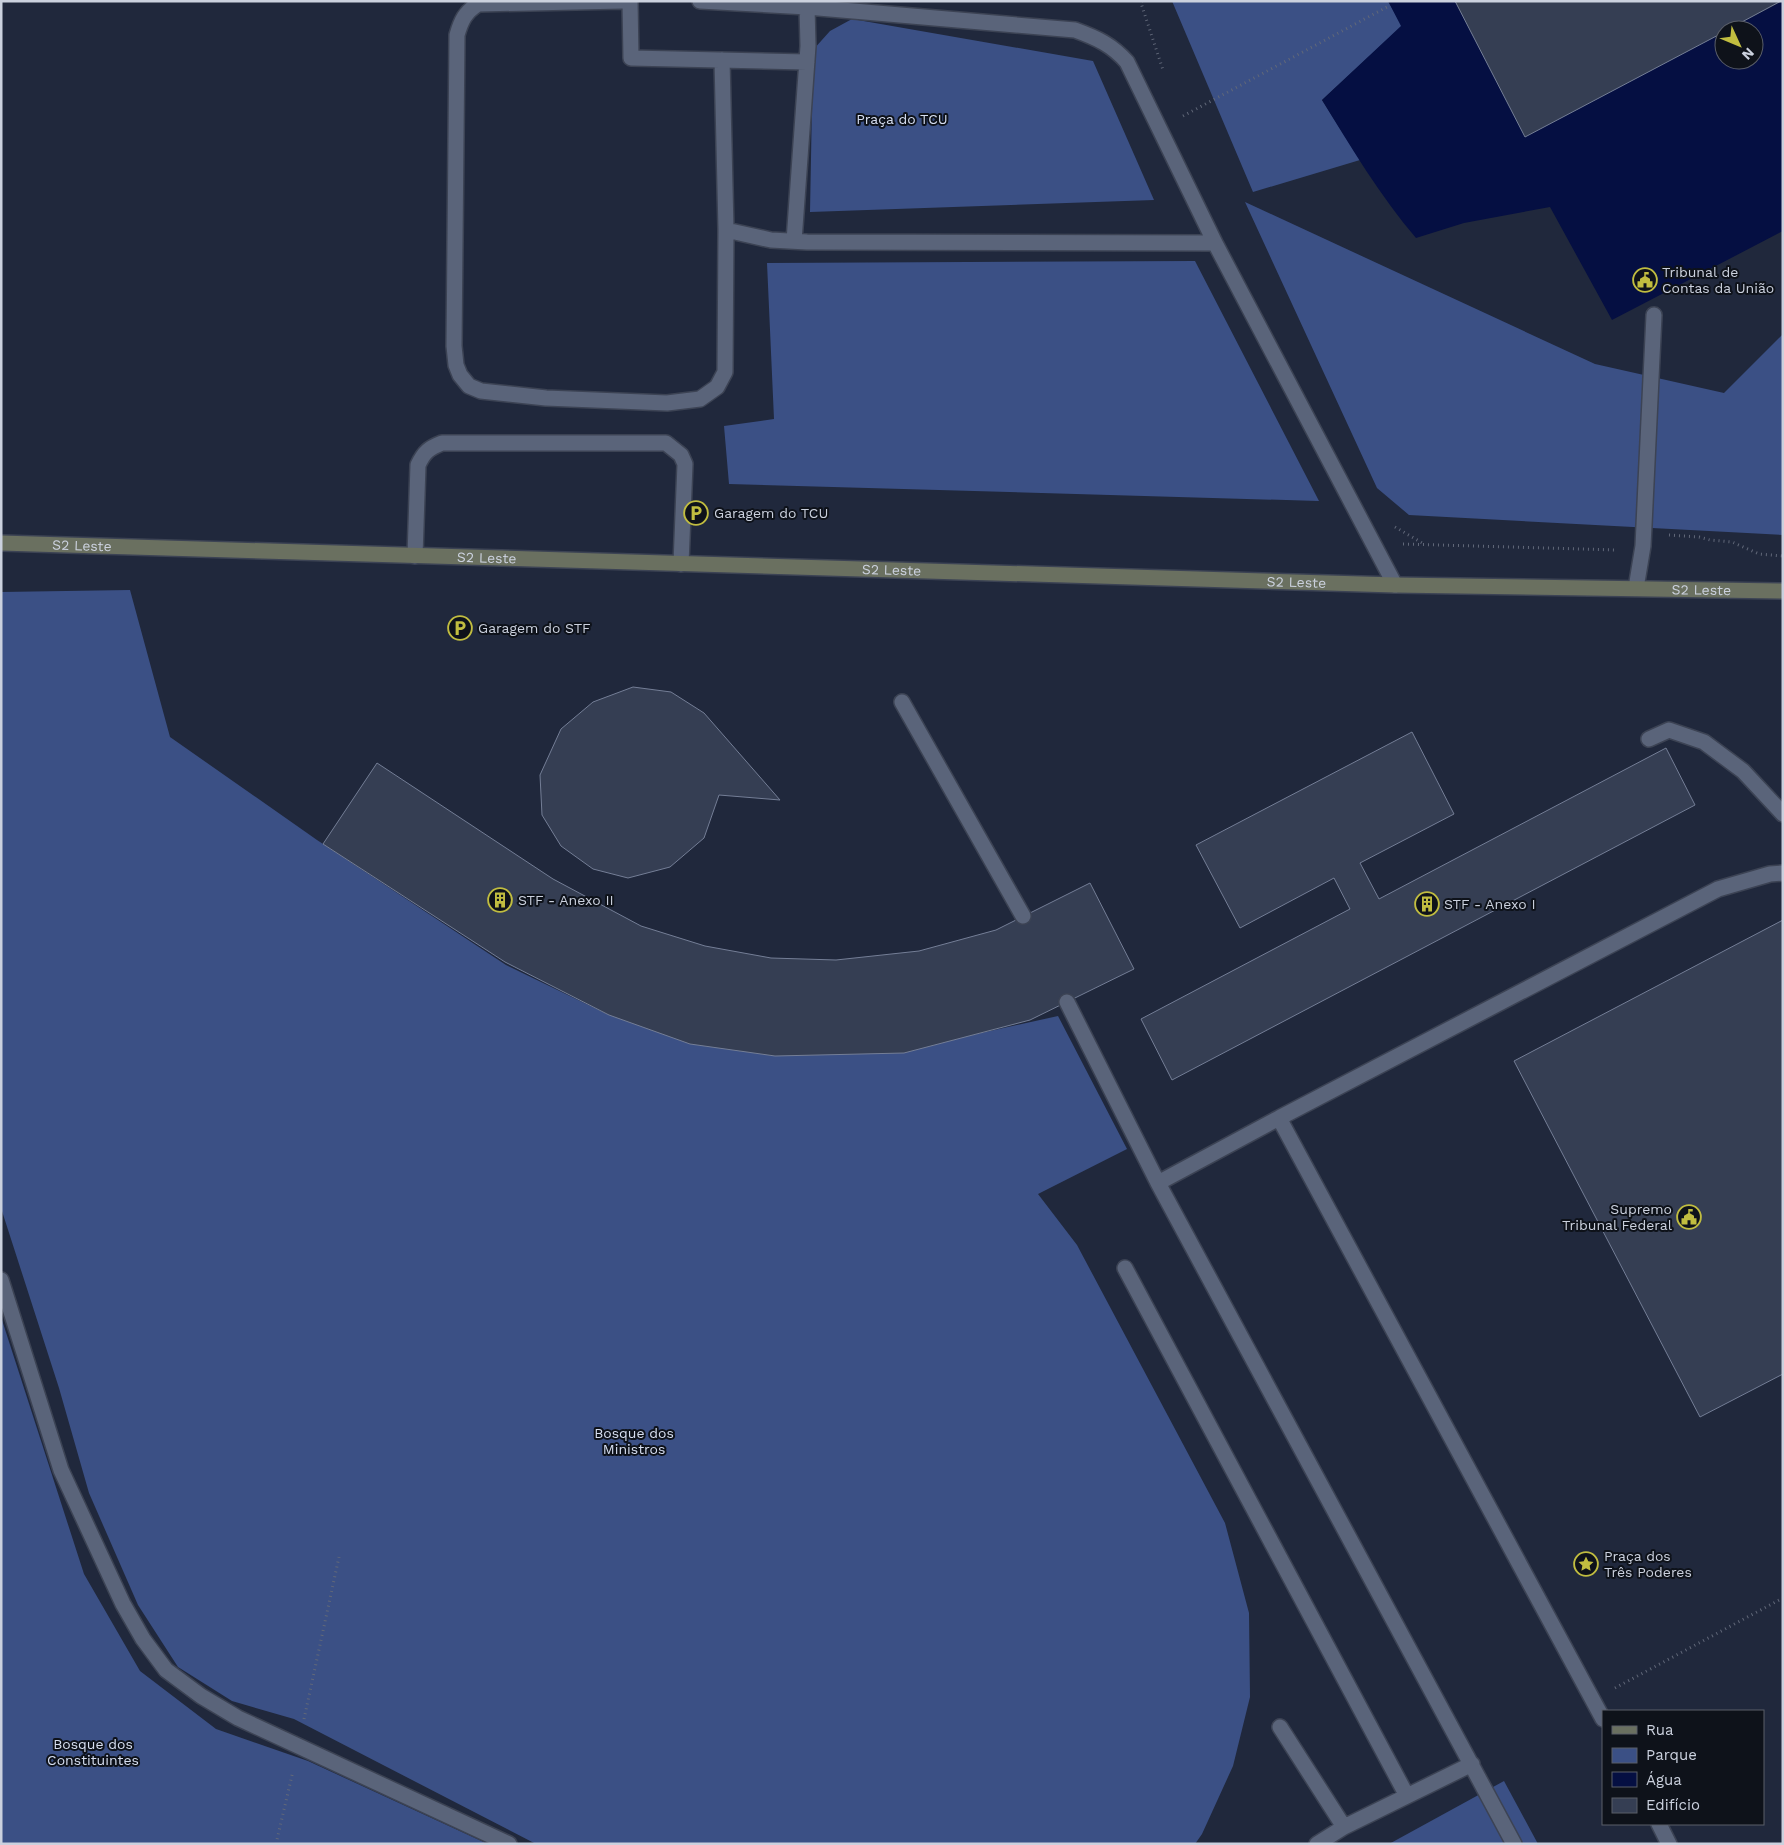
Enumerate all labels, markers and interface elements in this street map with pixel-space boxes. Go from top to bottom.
north arrow [1714,20,1764,70]
text: N [1739,45,1758,63]
park label: Praça do TCU [856,111,948,127]
place label: Tribunal de Contas da União [1662,264,1774,296]
public building icon: Tribunal de Contas da União [1632,267,1658,293]
parking icon: Garagem do TCU [683,500,709,526]
place label: Garagem do TCU [714,505,828,521]
street label: S2 Leste [52,537,112,554]
street label: S2 Leste [457,549,517,567]
street label: S2 Leste [862,561,922,579]
street label: S2 Leste [1266,573,1326,591]
street label: S2 Leste [1671,581,1731,598]
parking icon: Garagem do STF [447,615,473,641]
place label: Garagem do STF [478,620,591,636]
building icon: STF - Anexo II [487,887,513,913]
building icon: STF - Anexo I [1414,891,1440,917]
place label: STF - Anexo II [518,892,614,908]
place label: STF - Anexo I [1444,896,1536,912]
place label: Supremo Tribunal Federal [1562,1201,1673,1233]
public building icon: Supremo Tribunal Federal [1676,1204,1702,1230]
park label: Bosque dos Ministros [594,1425,674,1457]
place label: Praça dos Três Poderes [1604,1548,1692,1580]
place icon: Praça dos Três Poderes [1573,1551,1599,1577]
legend [1602,1710,1764,1825]
text: Rua [1646,1721,1674,1739]
park label: Bosque dos Constituintes [47,1736,139,1768]
text: Parque [1646,1746,1697,1764]
text: Água [1646,1771,1682,1789]
text: Edifício [1646,1796,1700,1814]

